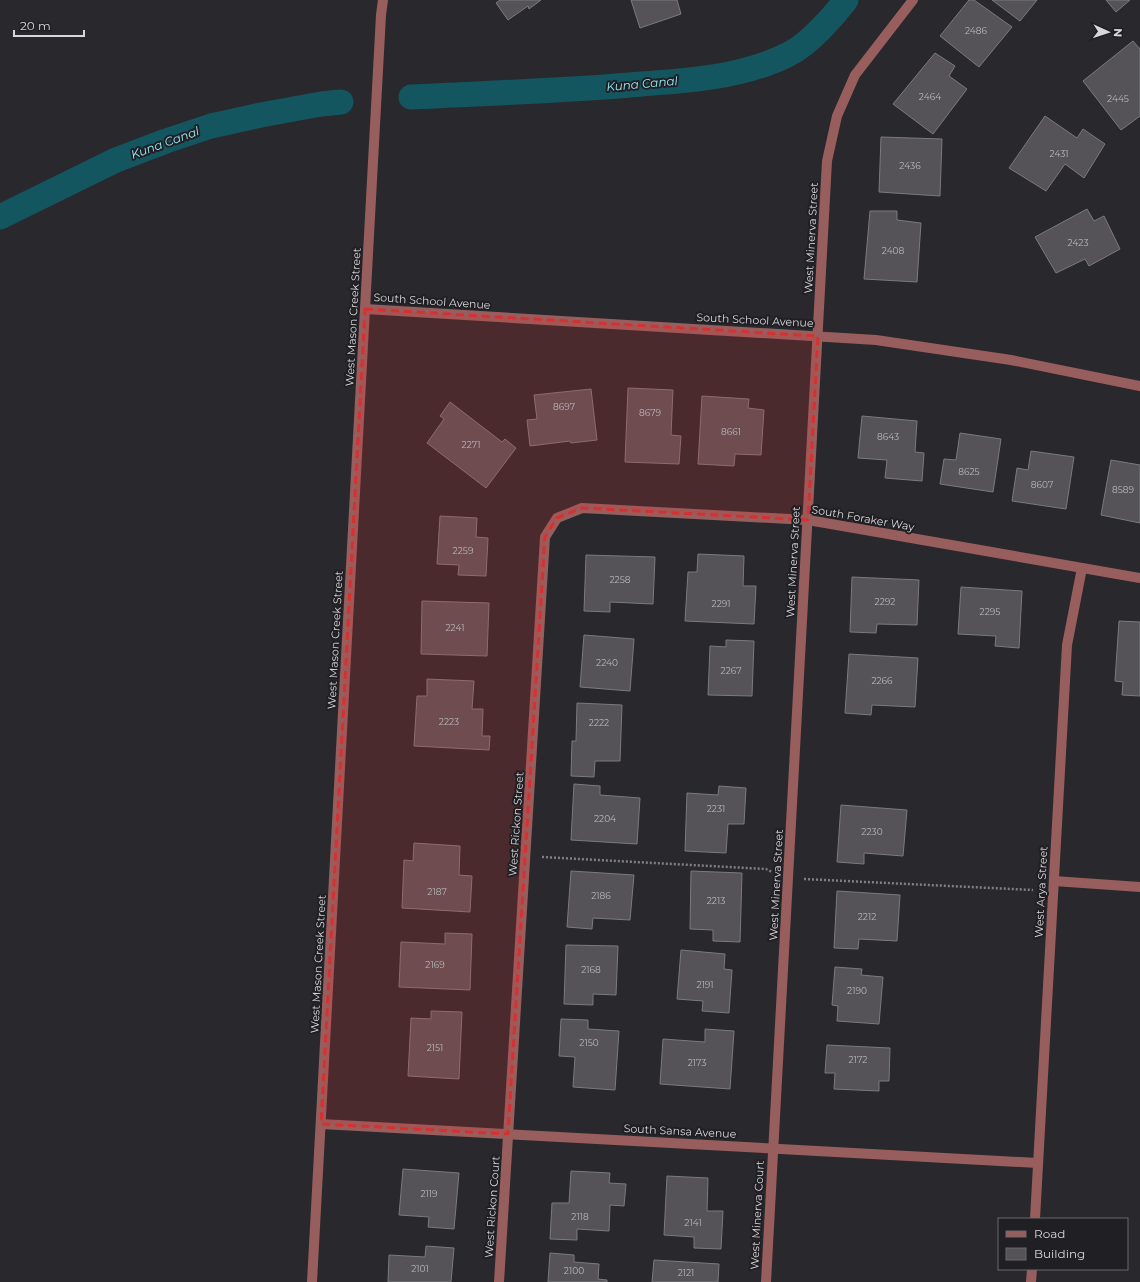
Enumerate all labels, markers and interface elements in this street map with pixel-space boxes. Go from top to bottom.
scale bar [14,12,84,38]
north arrow [1088,12,1128,52]
text: 20 m [20,18,51,33]
house number: 2486 [965,25,988,36]
text: N [1111,28,1125,37]
water label: Kuna Canal [606,73,679,94]
house number: 2464 [919,91,941,102]
house number: 2445 [1107,93,1129,104]
water label: Kuna Canal [129,123,202,162]
house number: 2431 [1049,148,1069,159]
house number: 2436 [899,160,921,171]
street label: West Minerva Street [801,181,821,294]
house number: 2423 [1067,237,1089,248]
house number: 2408 [882,245,905,256]
street label: West Mason Creek Street [342,247,364,387]
street label: South School Avenue [373,290,491,312]
street label: South School Avenue [696,310,814,330]
house number: 8697 [553,401,575,412]
house number: 8679 [639,407,661,418]
house number: 8661 [721,426,741,437]
house number: 8643 [877,431,899,442]
house number: 2271 [462,439,480,450]
house number: 8625 [958,466,980,477]
house number: 8607 [1031,479,1053,490]
house number: 8589 [1112,484,1135,495]
street label: South Foraker Way [811,502,916,534]
street label: West Minerva Street [783,505,803,618]
house number: 2259 [453,545,474,556]
street label: West Mason Creek Street [324,570,346,710]
house number: 2258 [609,574,631,585]
house number: 2292 [875,596,895,607]
house number: 2291 [712,598,730,609]
house number: 2295 [980,606,1000,617]
house number: 2241 [446,622,465,633]
house number: 2240 [596,657,618,668]
house number: 2267 [721,665,741,676]
house number: 2266 [871,675,893,686]
house number: 2223 [439,716,459,727]
house number: 2222 [589,717,609,728]
street label: West Rickon Street [505,771,527,877]
house number: 2231 [707,803,725,814]
house number: 2204 [594,813,616,824]
house number: 2230 [861,826,883,837]
street label: West Minerva Street [766,828,786,941]
street label: West Arya Street [1032,845,1050,938]
house number: 2187 [427,886,447,897]
house number: 2186 [591,890,611,901]
street label: West Mason Creek Street [307,894,329,1034]
house number: 2213 [707,895,725,906]
house number: 2212 [858,911,876,922]
house number: 2169 [425,959,445,970]
house number: 2168 [581,964,601,975]
house number: 2191 [696,979,714,990]
house number: 2190 [847,985,867,996]
house number: 2150 [579,1037,599,1048]
house number: 2151 [427,1042,443,1053]
house number: 2172 [849,1054,867,1065]
house number: 2173 [688,1057,706,1068]
street label: South Sansa Avenue [623,1121,737,1141]
street label: West Rickon Court [481,1155,503,1259]
street label: West Minerva Court [747,1160,767,1270]
house number: 2119 [420,1188,438,1199]
house number: 2118 [571,1211,589,1222]
house number: 2141 [684,1217,702,1228]
legend [998,1218,1128,1270]
text: Road [1034,1226,1065,1241]
text: Building [1034,1246,1085,1261]
house number: 2101 [411,1263,429,1274]
house number: 2100 [564,1265,584,1276]
house number: 2121 [678,1267,694,1278]

